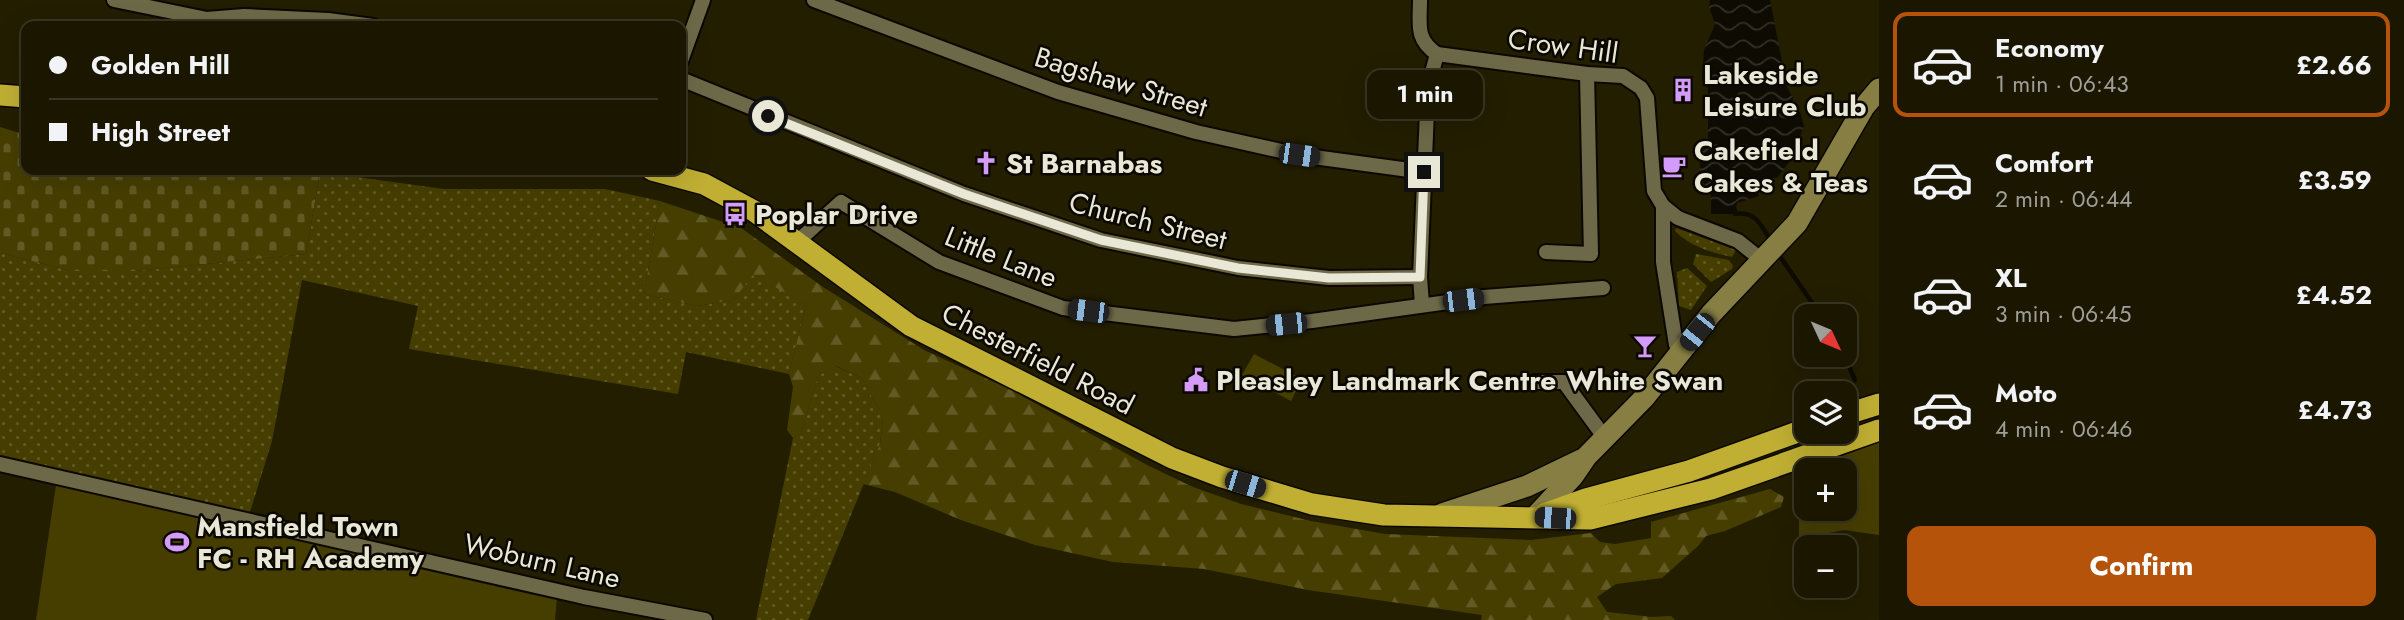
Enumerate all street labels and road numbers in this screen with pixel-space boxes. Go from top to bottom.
street label: Crow Hill [1505,18,1621,74]
street label: Bagshaw Street [1030,36,1213,128]
street label: Church Street [1065,182,1231,260]
street label: Little Lane [939,216,1063,298]
street label: Chesterfield Road [935,293,1141,425]
street label: Woburn Lane [460,523,624,599]

